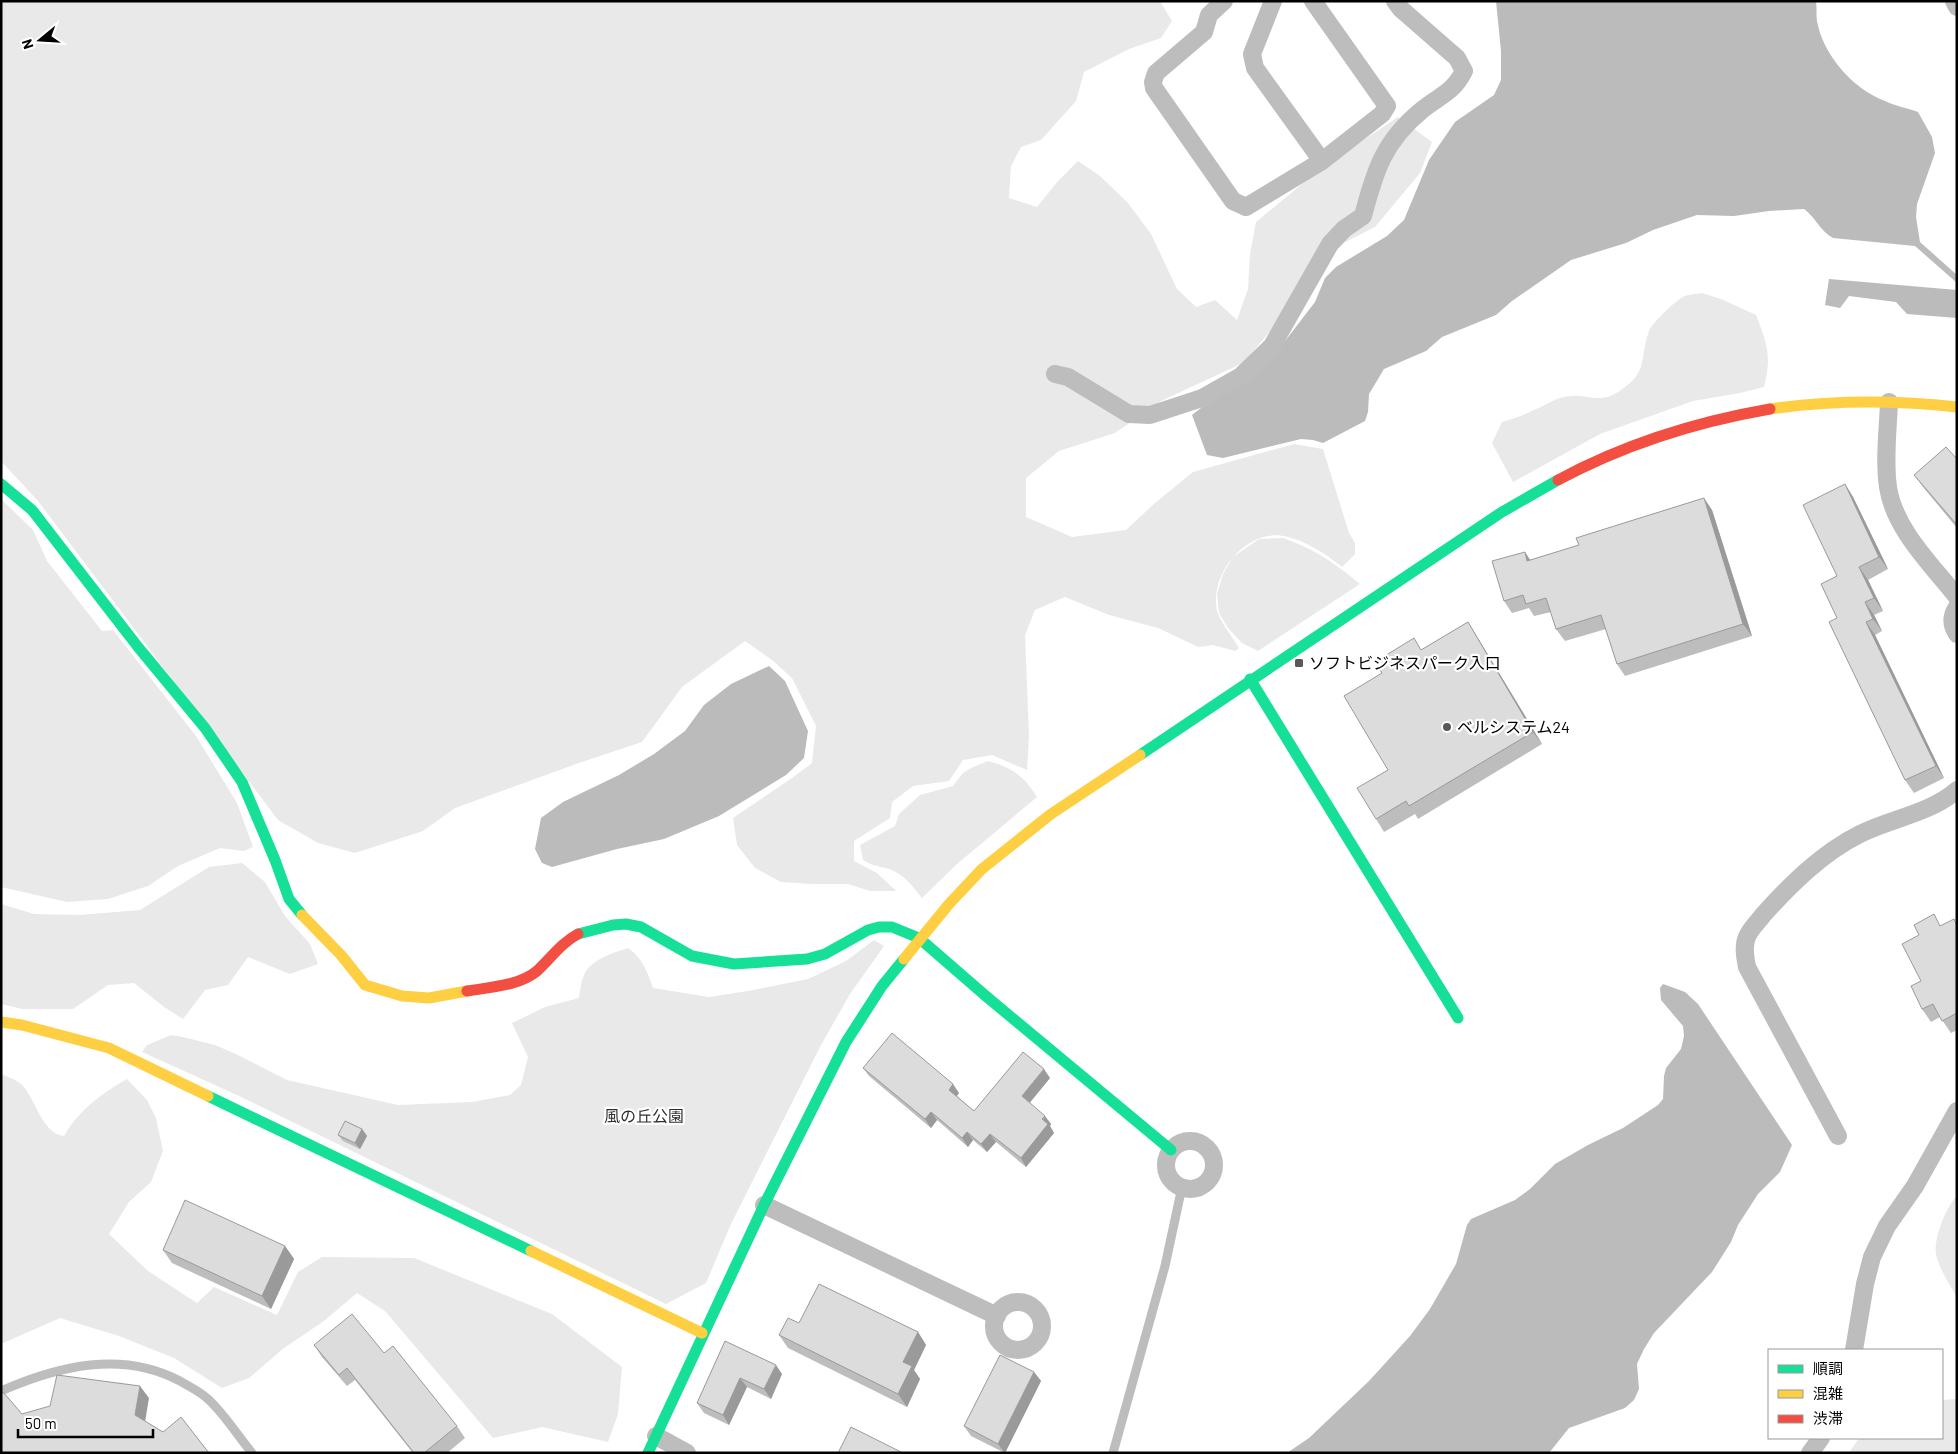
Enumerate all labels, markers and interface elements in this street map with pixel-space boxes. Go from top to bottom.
north arrow [15,15,65,65]
text: N [18,37,37,51]
place label: ソフトビジネスパーク入口 [1309,653,1501,672]
marker: ソフトビジネスパーク入口 [1293,657,1305,669]
place label: ベルシステム24 [1457,717,1570,736]
marker: ベルシステム24 [1441,721,1453,733]
park label: 風の丘公園 [604,1106,684,1125]
legend [1768,1349,1943,1439]
text: 順調 [1813,1359,1843,1377]
text: 混雑 [1813,1384,1843,1402]
scale bar [18,1406,152,1438]
text: 渋滞 [1813,1409,1843,1427]
text: 50 m [25,1414,57,1432]

